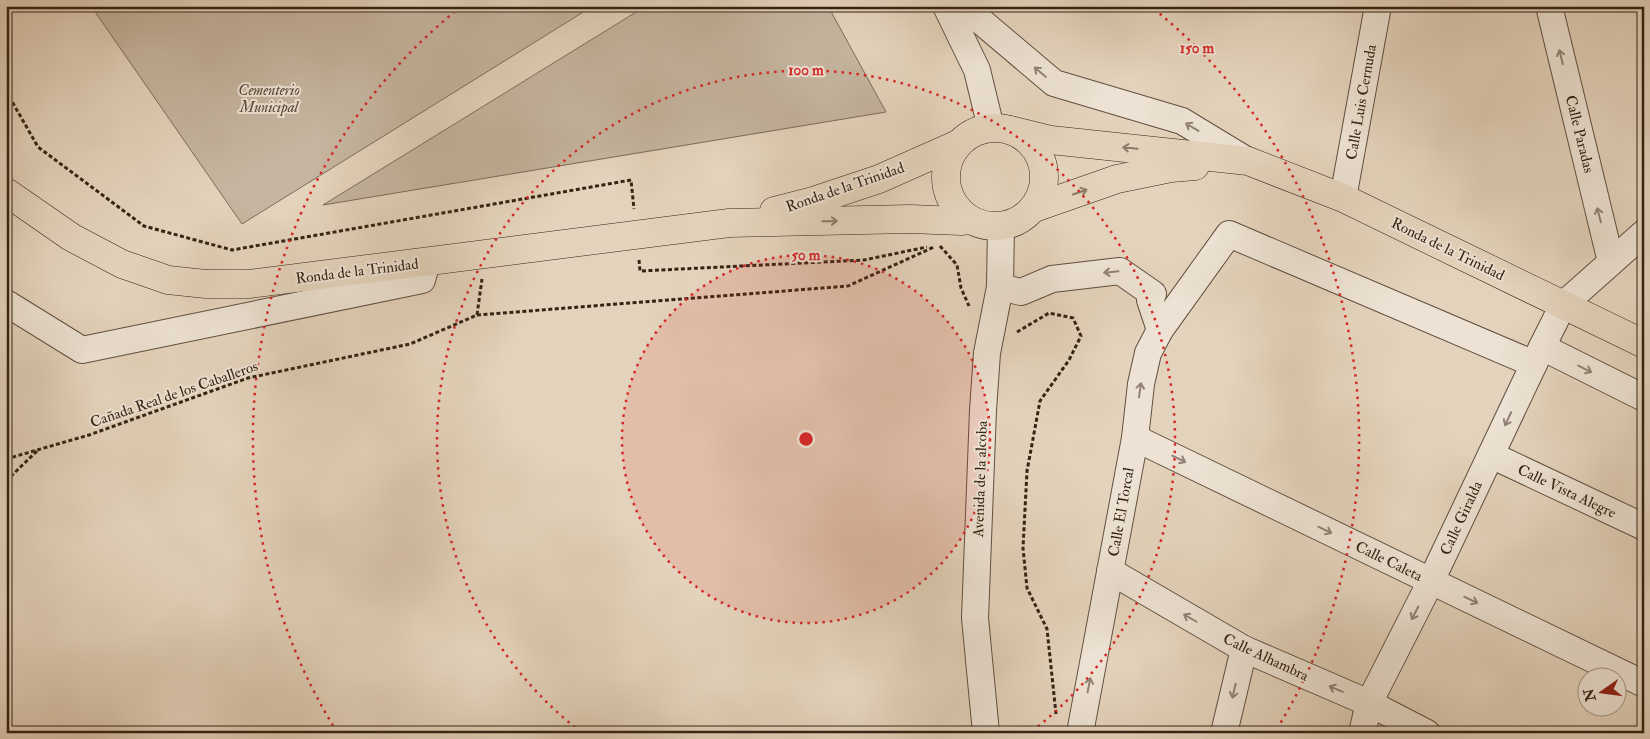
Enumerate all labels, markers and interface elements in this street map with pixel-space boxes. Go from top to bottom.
text: 150 m [1180,39,1214,58]
street label: Calle Luis Cernuda [1342,42,1381,161]
one-way arrow [1556,49,1565,65]
text: 100 m [788,61,824,80]
one-way arrow [1034,66,1047,77]
park label: Cementerio Municipal [238,81,300,117]
street label: Calle Paradas [1561,93,1598,175]
one-way arrow [1185,122,1199,132]
one-way arrow [1123,144,1139,153]
street label: Ronda de la Trinidad [784,158,907,217]
one-way arrow [1072,187,1087,196]
one-way arrow [1594,207,1603,223]
street label: Ronda de la Trinidad [1388,214,1508,285]
one-way arrow [822,216,838,226]
text: 50 m [792,246,821,265]
street label: Ronda de la Trinidad [294,254,420,288]
one-way arrow [1103,267,1119,277]
street label: Cañada Real de los Caballeros [88,357,261,432]
one-way arrow [1578,364,1593,374]
one-way arrow [1136,382,1146,398]
one-way arrow [1503,411,1512,426]
street label: Avenida de la alcoba [969,419,992,539]
centre of rings [797,430,815,448]
one-way arrow [1171,454,1186,464]
street label: Calle Vista Alegre [1514,460,1619,523]
street label: Calle El Torcal [1104,466,1139,558]
street label: Calle Giralda [1436,477,1487,558]
one-way arrow [1317,526,1332,535]
street label: Calle Caleta [1352,537,1426,586]
one-way arrow [1463,596,1478,606]
one-way arrow [1410,605,1419,620]
one-way arrow [1183,612,1197,622]
street label: Calle Alhambra [1220,629,1312,686]
north arrow [1578,666,1628,716]
one-way arrow [1084,677,1094,693]
one-way arrow [1229,683,1238,699]
one-way arrow [1329,683,1344,693]
text: N [1580,686,1600,704]

